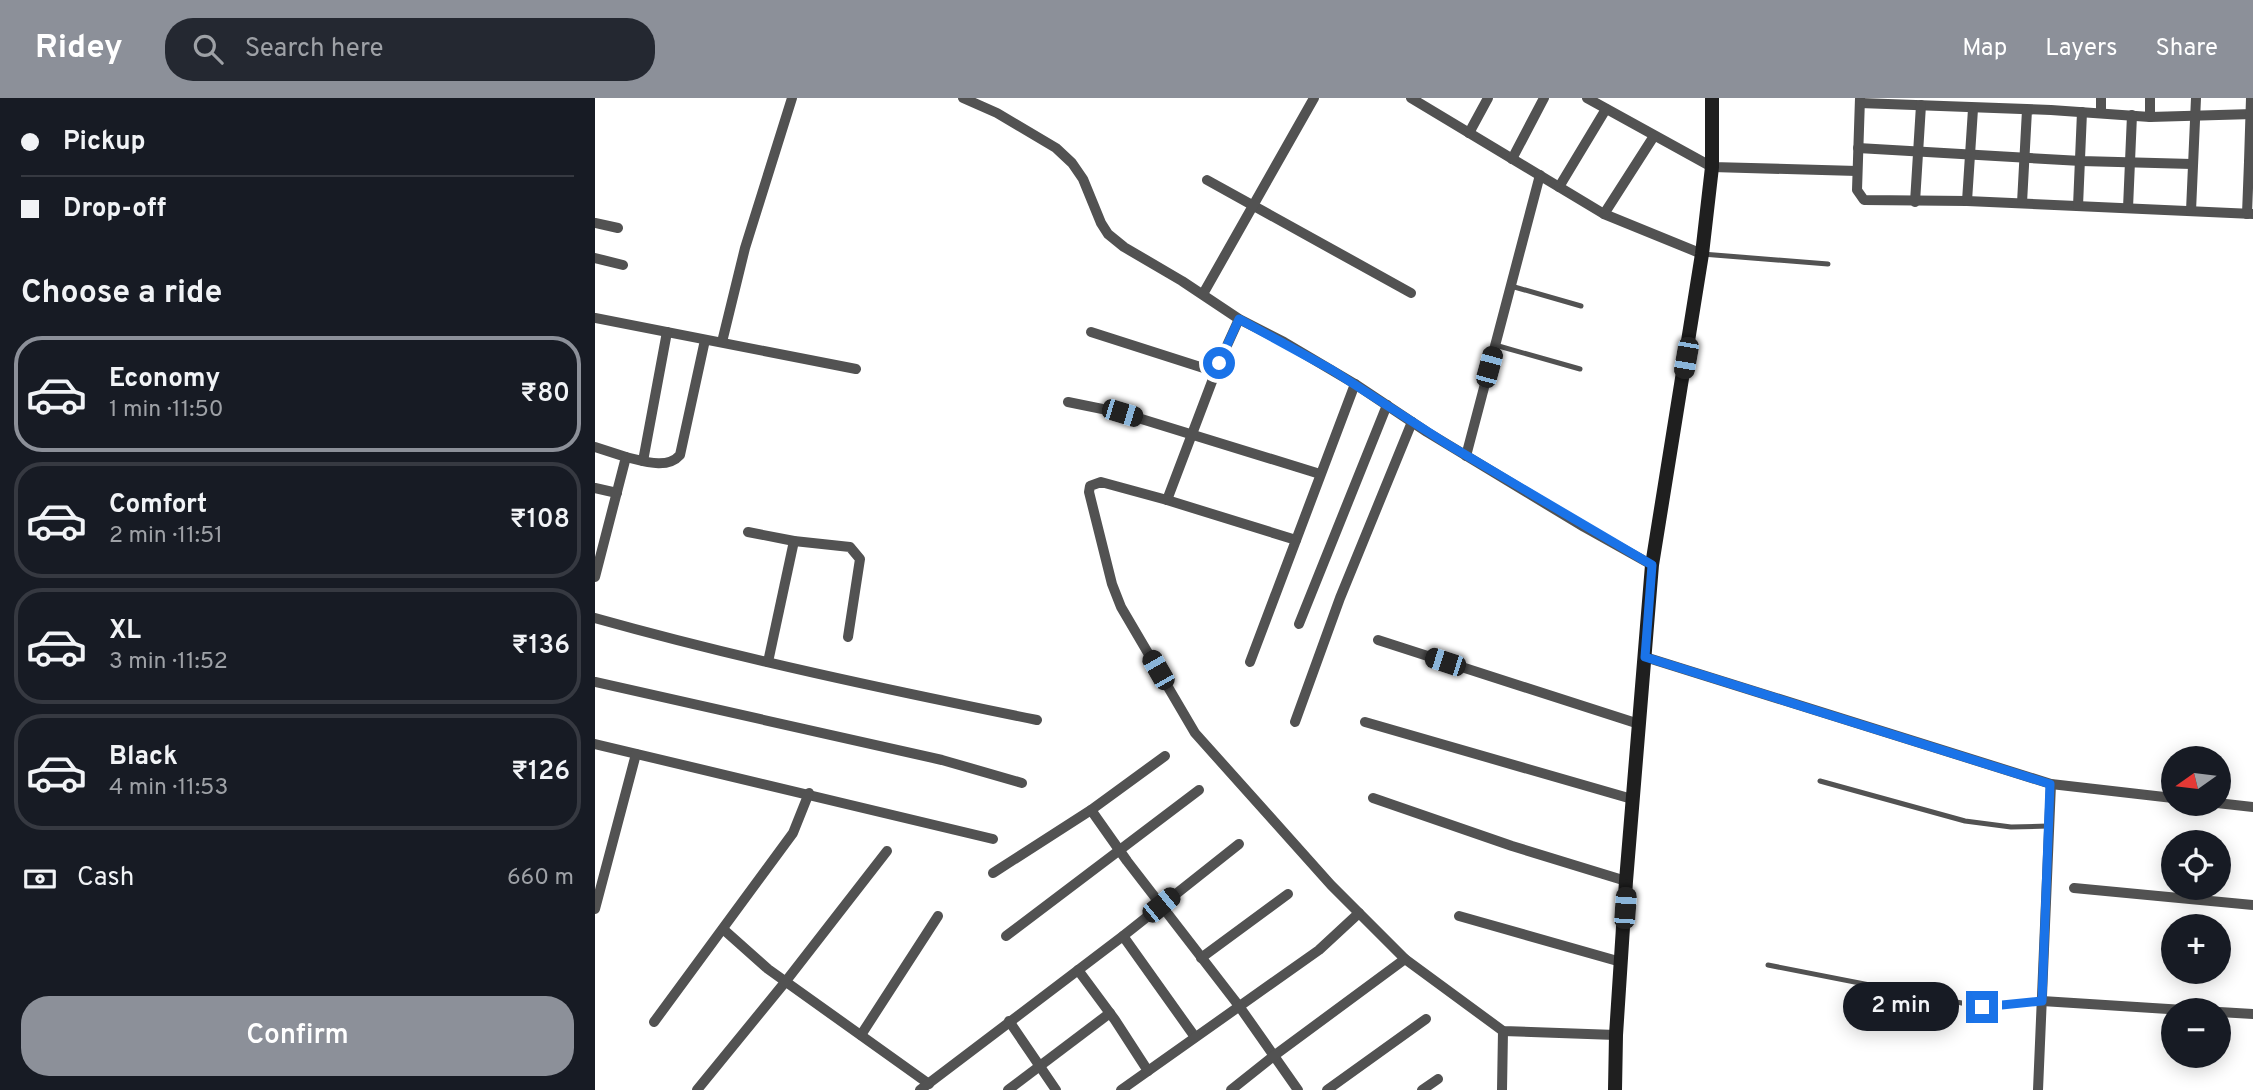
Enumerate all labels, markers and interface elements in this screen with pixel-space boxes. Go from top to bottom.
search box [165,18,655,81]
text: Ridey [35,28,123,70]
icon: search [189,30,227,68]
text: Search here [245,33,384,66]
text: Map [1962,34,2007,64]
text: Layers [2045,34,2117,64]
text: Share [2155,34,2218,64]
text: Pickup [63,126,146,159]
text: Drop-off [63,193,166,226]
text: Choose a ride [21,274,222,314]
car [1673,335,1700,381]
car [1474,344,1505,390]
route start [1203,347,1235,379]
icon: car [25,363,88,426]
text: Economy [109,363,220,396]
text: ₹80 [520,378,570,411]
text: 1 min · 11:50 [109,396,223,425]
car [1099,397,1146,429]
icon: car [25,489,88,552]
text: Comfort [109,489,207,522]
text: ₹108 [510,504,570,537]
text: 2 min · 11:51 [109,522,223,551]
icon: car [25,615,88,678]
text: XL [109,615,141,648]
text: ₹136 [511,630,570,663]
car [1422,646,1469,678]
car [1139,647,1178,693]
text: 3 min · 11:52 [109,648,228,677]
icon: car [25,741,88,804]
text: Black [109,741,178,774]
north arrow [2161,746,2231,816]
map controls [2161,746,2231,1068]
text: ₹126 [511,756,570,789]
text: 4 min · 11:53 [109,774,228,803]
button: locate [2161,830,2231,900]
icon: cash [21,860,59,898]
text: Cash [77,862,134,895]
text: 660 m [507,864,574,893]
car [1139,884,1184,926]
car [1614,886,1637,930]
button: + [2161,914,2231,984]
callout: 2 min [1842,982,1957,1032]
route end [1966,991,1998,1023]
text: 2 min [1871,992,1931,1021]
button: Confirm [21,996,574,1076]
button: − [2161,998,2231,1068]

